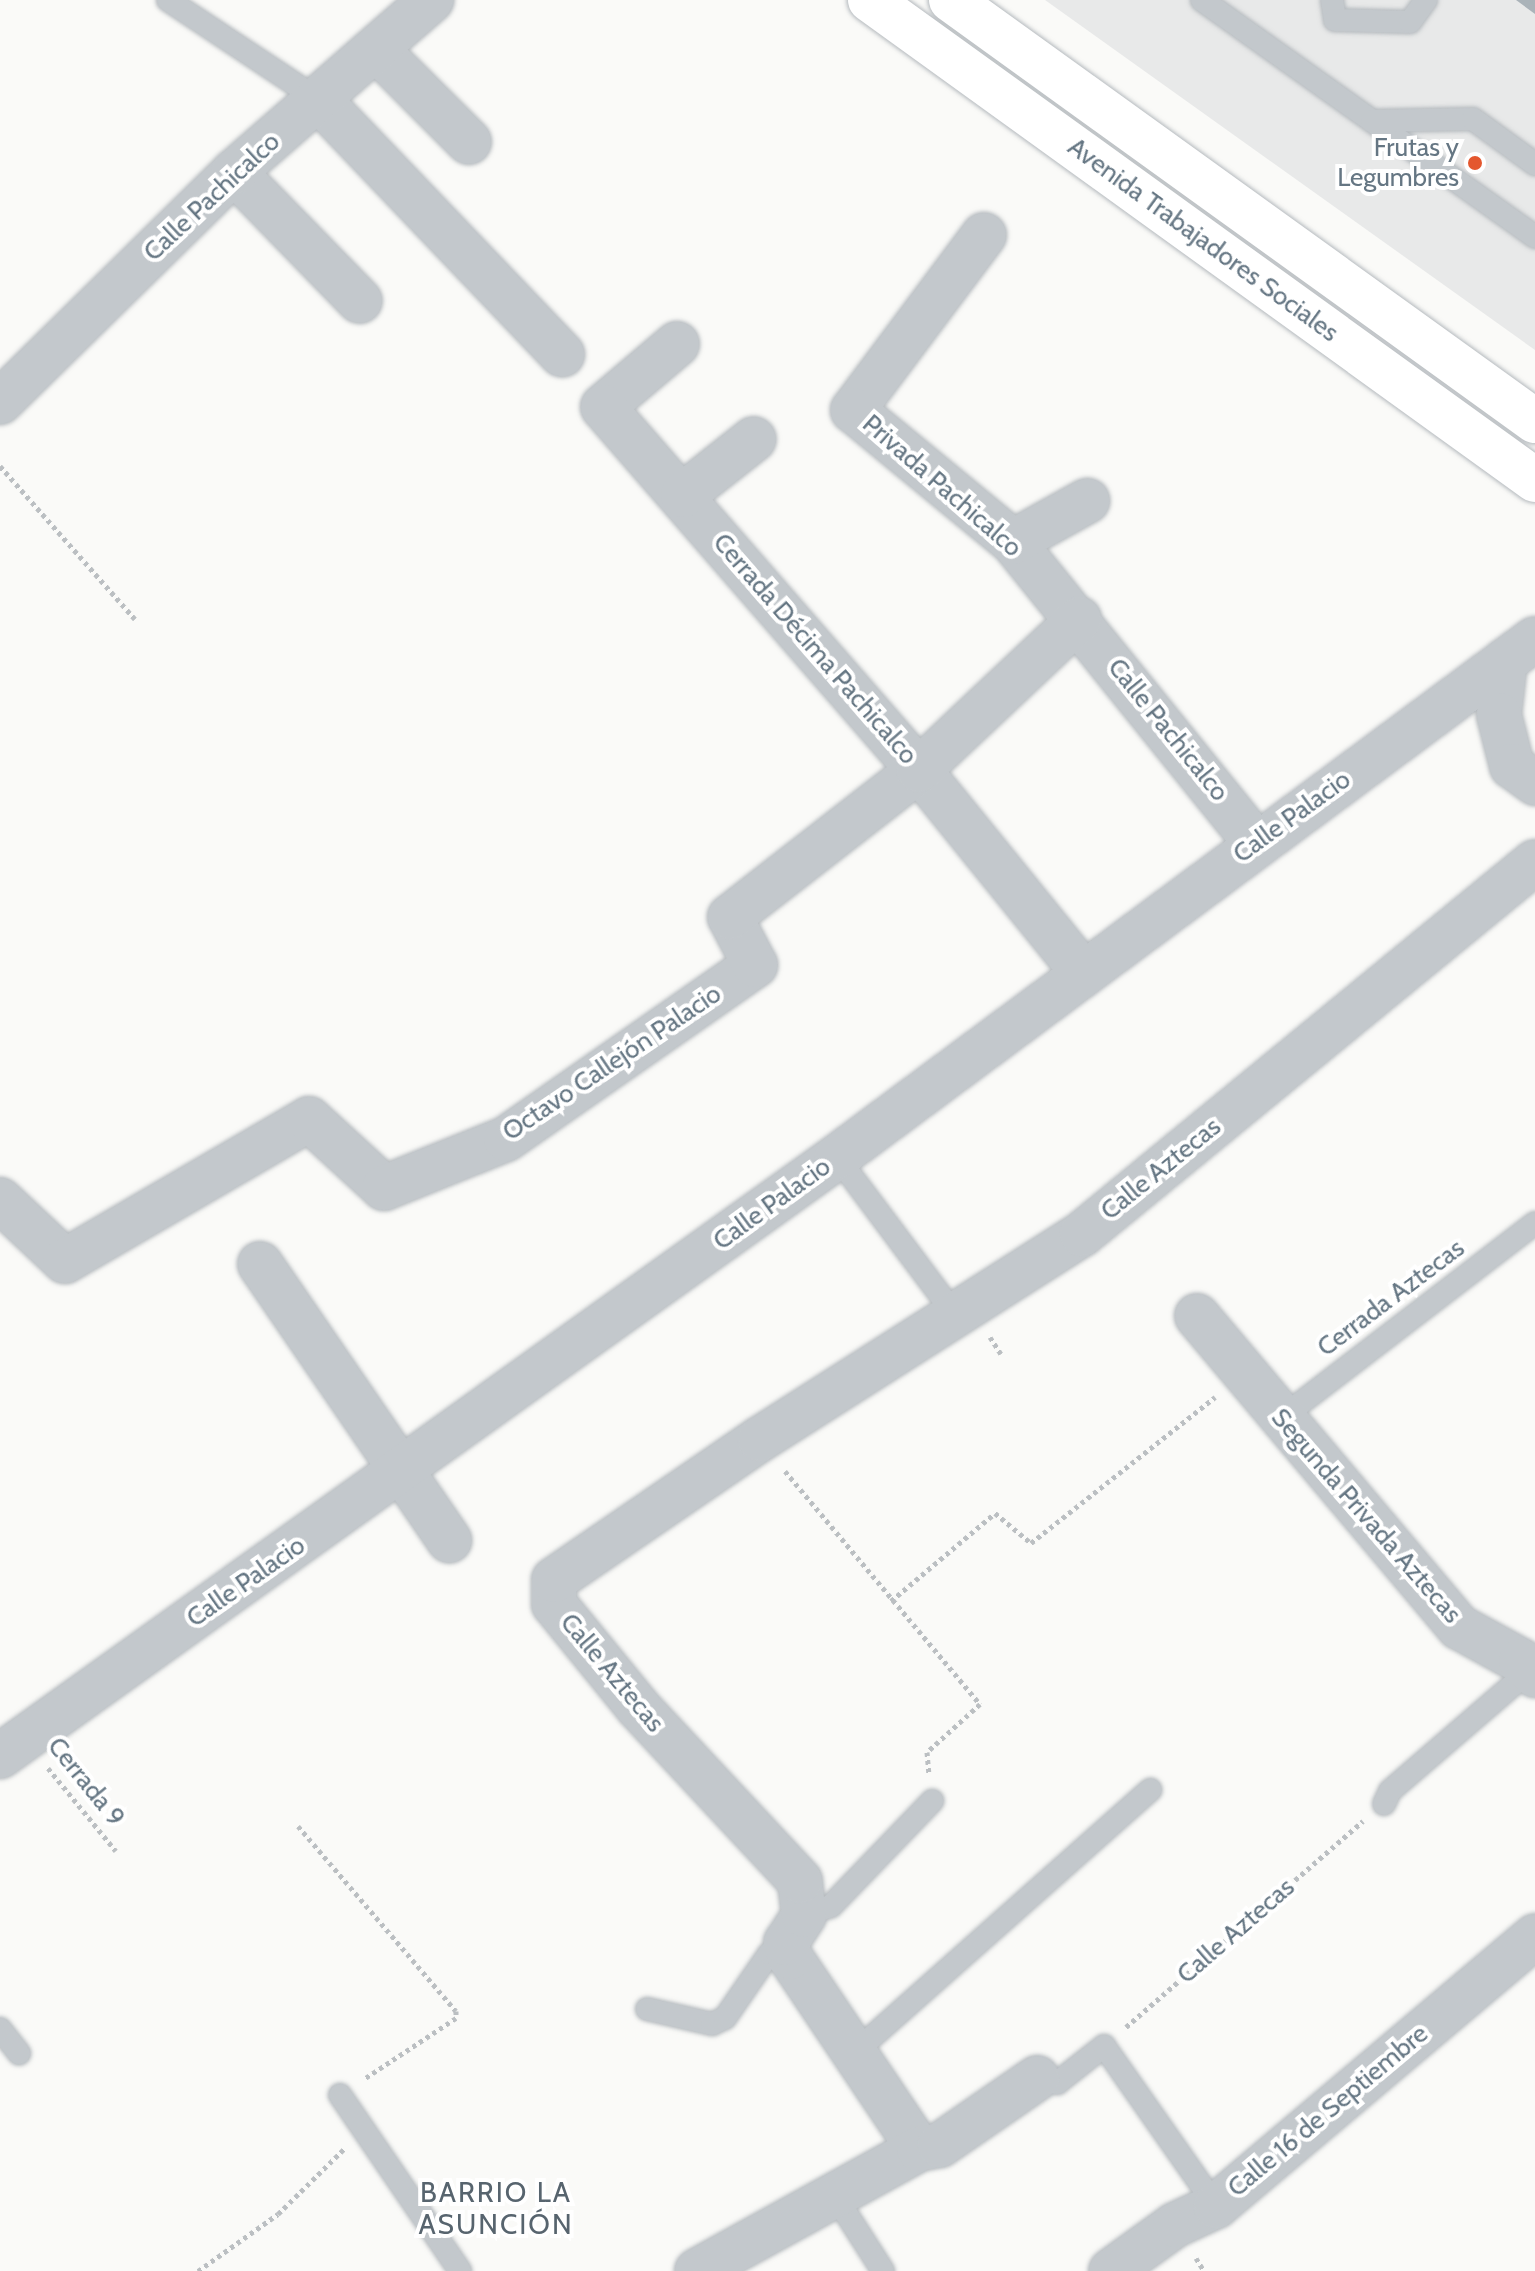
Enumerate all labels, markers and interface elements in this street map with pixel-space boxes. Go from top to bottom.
street label: Calle Pachicalco [138,126,286,268]
street label: Avenida Trabajadores Sociales [1062,131,1344,349]
place label: Frutas y Legumbres [1337,132,1459,194]
marker: Frutas y Legumbres [1466,154,1484,172]
street label: Privada Pachicalco [856,408,1028,564]
street label: Cerrada Décima Pachicalco [706,527,924,771]
street label: Calle Pachicalco [1101,652,1235,808]
street label: Calle Palacio [1227,764,1357,870]
street label: Octavo Callejón Palacio [497,978,727,1148]
street label: Calle Aztecas [1095,1111,1227,1227]
street label: Calle Palacio [707,1151,837,1257]
street label: Cerrada Aztecas [1311,1233,1471,1363]
street label: Segunda Privada Aztecas [1264,1402,1468,1630]
street label: Calle Palacio [181,1530,311,1634]
street label: Calle Aztecas [553,1607,671,1739]
street label: Cerrada 9 [41,1731,131,1833]
street label: Calle Aztecas [1171,1872,1301,1990]
street label: Calle 16 de Septiembre [1222,2018,1434,2204]
district label: BARRIO LA ASUNCIÓN [418,2175,574,2241]

